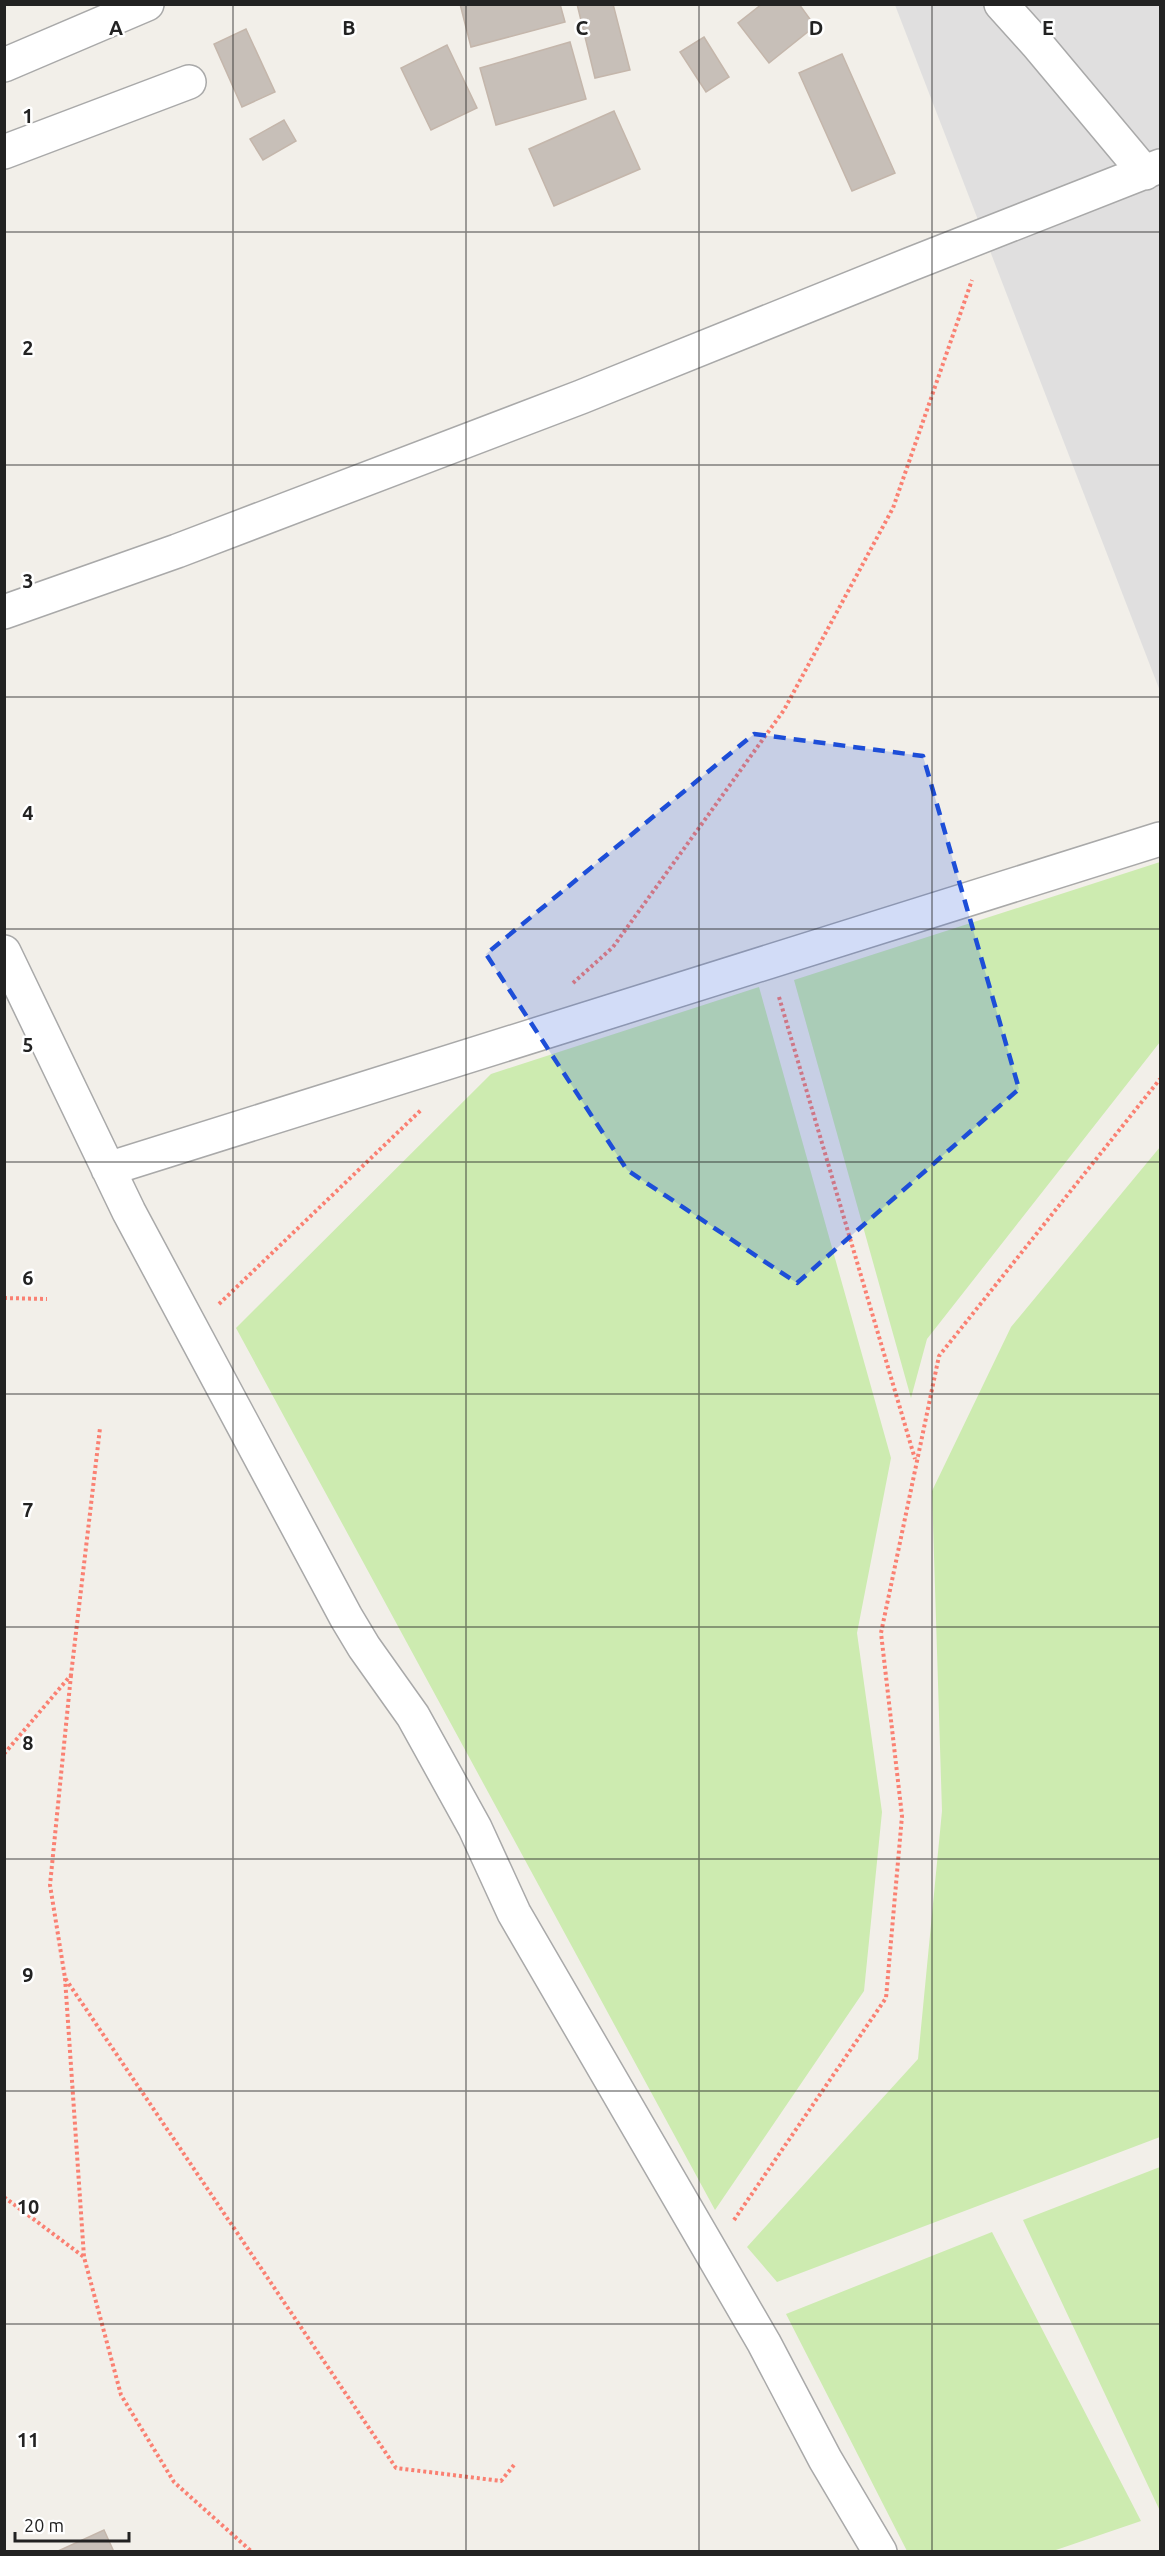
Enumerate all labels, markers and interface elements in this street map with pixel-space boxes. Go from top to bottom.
text: A [109,16,123,39]
text: B [342,16,356,39]
text: C [576,16,589,39]
text: D [809,16,823,39]
text: E [1042,16,1054,39]
text: 1 [22,104,34,127]
text: 2 [22,336,34,359]
text: 3 [22,569,34,592]
text: 4 [22,801,34,824]
text: 5 [22,1033,34,1056]
text: 6 [22,1266,34,1289]
text: 7 [22,1498,34,1521]
text: 8 [22,1731,34,1754]
text: 9 [22,1963,34,1986]
text: 10 [17,2195,39,2218]
text: 11 [17,2428,39,2451]
scale bar [15,2505,129,2543]
text: 20 m [24,2515,64,2535]

